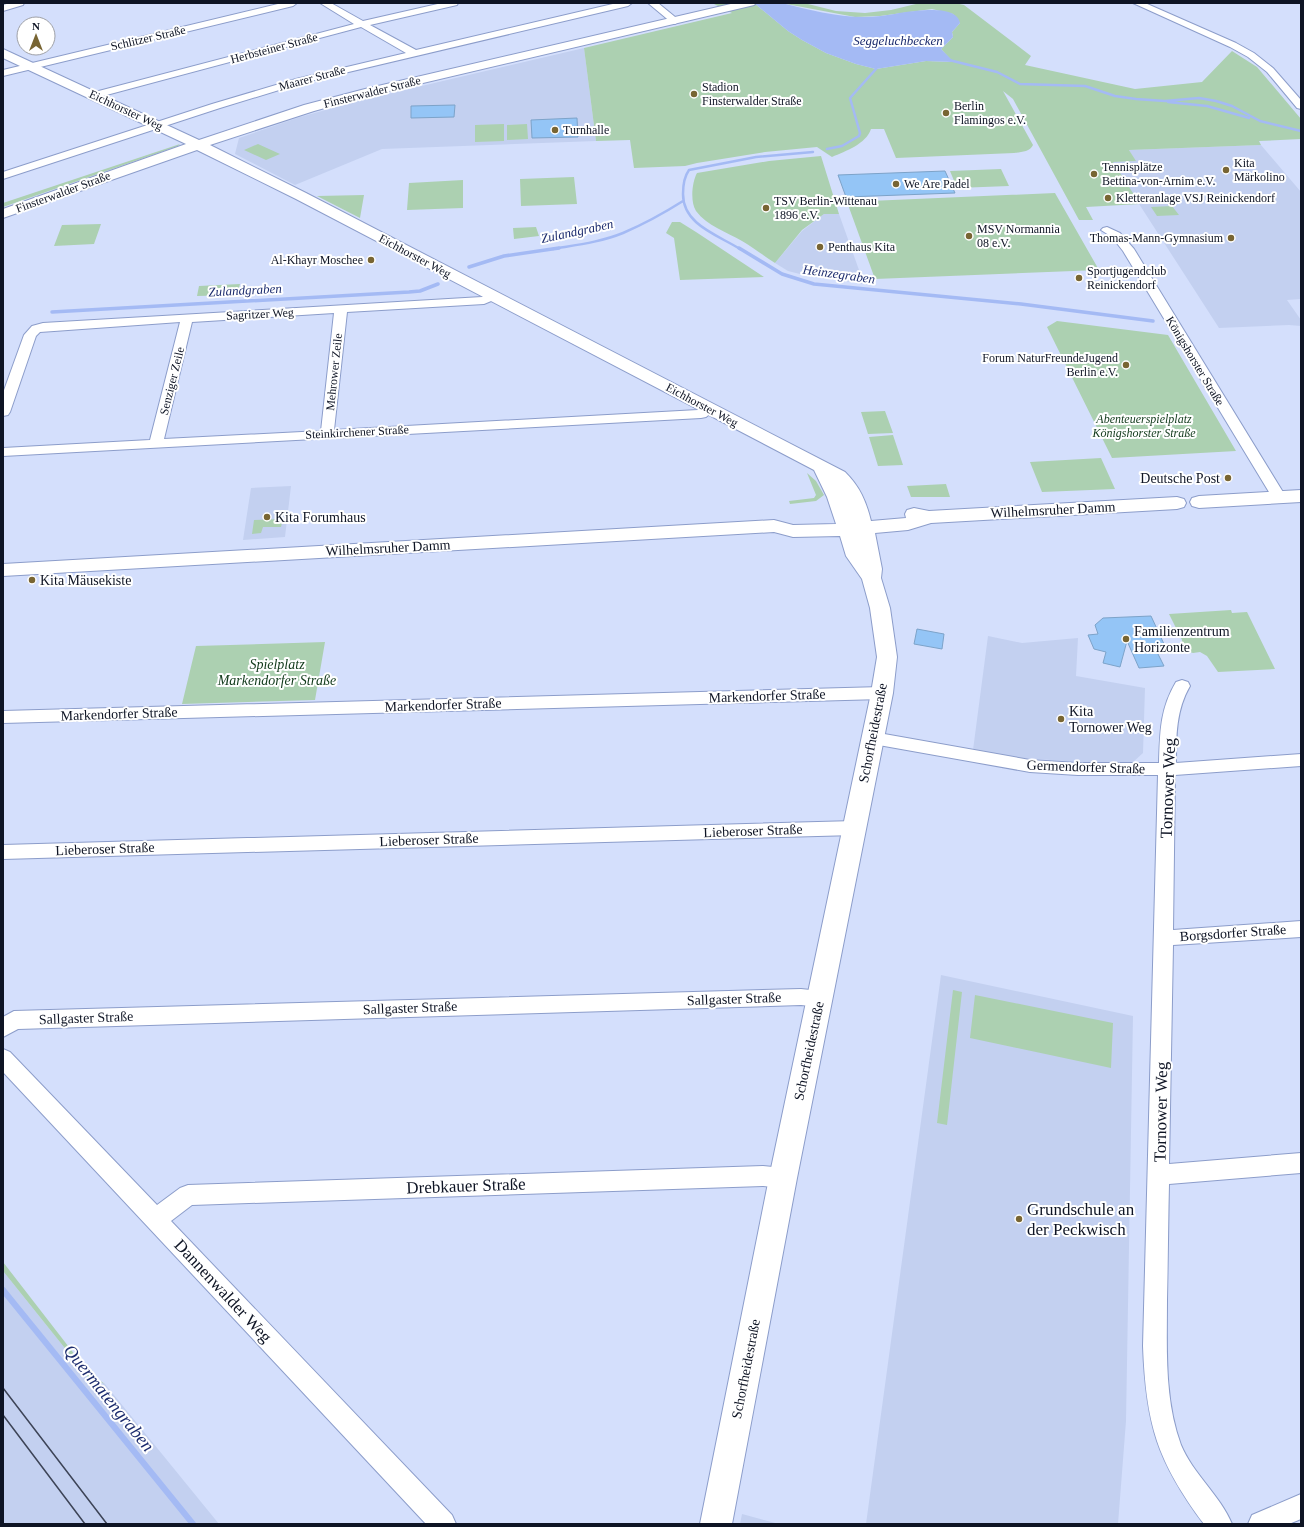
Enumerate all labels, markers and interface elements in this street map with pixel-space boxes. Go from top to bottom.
north arrow [16,16,56,56]
text: N [32,20,40,32]
street label: Schlitzer Straße [109,23,187,53]
street label: Herbsteiner Straße [229,30,319,66]
water label: Seggeluchbecken [853,33,943,48]
street label: Maarer Straße [277,62,347,94]
street label: Finsterwalder Straße [322,73,422,111]
place label: Stadion Finsterwalder Straße [702,80,802,108]
street label: Eichhorster Weg [87,87,165,133]
marker: Stadion Finsterwalder Straße [689,89,699,99]
place label: Berlin Flamingos e.V. [954,99,1026,127]
marker: Berlin Flamingos e.V. [941,108,951,118]
place label: Turnhalle [563,123,609,137]
marker: Turnhalle [550,125,560,135]
place label: Kita Märkolino [1234,156,1285,184]
place label: Tennisplätze Bettina-von-Arnim e.V. [1102,160,1215,188]
marker: Kita Märkolino [1221,165,1231,175]
street label: Finsterwalder Straße [14,168,112,216]
marker: Tennisplätze Bettina-von-Arnim e.V. [1089,169,1099,179]
place label: We Are Padel [904,177,970,191]
marker: We Are Padel [891,179,901,189]
place label: Kletteranlage VSJ Reinickendorf [1116,191,1275,205]
marker: Kletteranlage VSJ Reinickendorf [1103,193,1113,203]
place label: TSV Berlin-Wittenau 1896 e.V. [774,194,877,222]
marker: TSV Berlin-Wittenau 1896 e.V. [761,203,771,213]
water label: Zulandgraben [539,216,615,246]
place label: MSV Normannia 08 e.V. [977,222,1060,250]
street label: Eichhorster Weg [376,231,454,281]
marker: MSV Normannia 08 e.V. [964,231,974,241]
place label: Thomas-Mann-Gymnasium [1090,231,1224,245]
marker: Thomas-Mann-Gymnasium [1226,233,1236,243]
place label: Penthaus Kita [828,240,896,254]
marker: Penthaus Kita [815,242,825,252]
place label: Al-Khayr Moschee [271,253,363,267]
marker: Al-Khayr Moschee [366,255,376,265]
water label: Heinzegraben [801,261,876,287]
place label: Sportjugendclub Reinickendorf [1087,264,1166,292]
marker: Sportjugendclub Reinickendorf [1074,273,1084,283]
water label: Zulandgraben [208,281,282,299]
street label: Sagritzer Weg [226,305,294,323]
street label: Königshorster Straße [1163,314,1227,408]
street label: Mehrower Zeile [323,333,345,411]
street label: Senziger Zeile [157,346,187,416]
place label: Forum NaturFreundeJugend Berlin e.V. [982,351,1118,379]
marker: Forum NaturFreundeJugend Berlin e.V. [1121,360,1131,370]
street label: Eichhorster Weg [663,380,741,430]
park label: Abenteuerspielplatz Königshorster Straße [1091,412,1196,440]
street label: Steinkirchener Straße [305,422,409,442]
place label: Deutsche Post [1140,471,1220,486]
marker: Deutsche Post [1223,473,1233,483]
street label: Wilhelmsruher Damm [990,499,1116,521]
place label: Kita Forumhaus [275,510,366,525]
marker: Kita Forumhaus [262,512,272,522]
street label: Wilhelmsruher Damm [325,537,451,559]
place label: Kita Mäusekiste [40,573,131,588]
marker: Kita Mäusekiste [27,575,37,585]
place label: Familienzentrum Horizonte [1134,624,1230,655]
marker: Familienzentrum Horizonte [1121,634,1131,644]
park label: Spielplatz Markendorfer Straße [217,657,336,688]
street label: Schorfheidestraße [856,682,890,784]
street label: Markendorfer Straße [708,686,826,706]
street label: Markendorfer Straße [384,695,502,715]
street label: Markendorfer Straße [60,704,178,724]
place label: Kita Tornower Weg [1069,704,1152,735]
marker: Kita Tornower Weg [1056,714,1066,724]
street label: Tornower Weg [1157,737,1179,839]
street label: Germendorfer Straße [1026,757,1146,777]
street label: Lieberoser Straße [703,822,803,840]
street label: Lieberoser Straße [379,831,479,849]
street label: Lieberoser Straße [55,840,155,858]
street label: Borgsdorfer Straße [1179,922,1287,944]
street label: Sallgaster Straße [687,990,781,1008]
street label: Sallgaster Straße [363,999,457,1017]
street label: Schorfheidestraße [791,1000,827,1102]
street label: Sallgaster Straße [39,1009,133,1027]
street label: Tornower Weg [1151,1061,1171,1162]
street label: Drebkauer Straße [406,1174,526,1198]
place label: Grundschule an der Peckwisch [1027,1200,1135,1239]
marker: Grundschule an der Peckwisch [1014,1214,1024,1224]
street label: Dannenwalder Weg [170,1236,276,1347]
street label: Schorfheidestraße [729,1318,763,1420]
water label: Quermatengraben [60,1340,158,1456]

